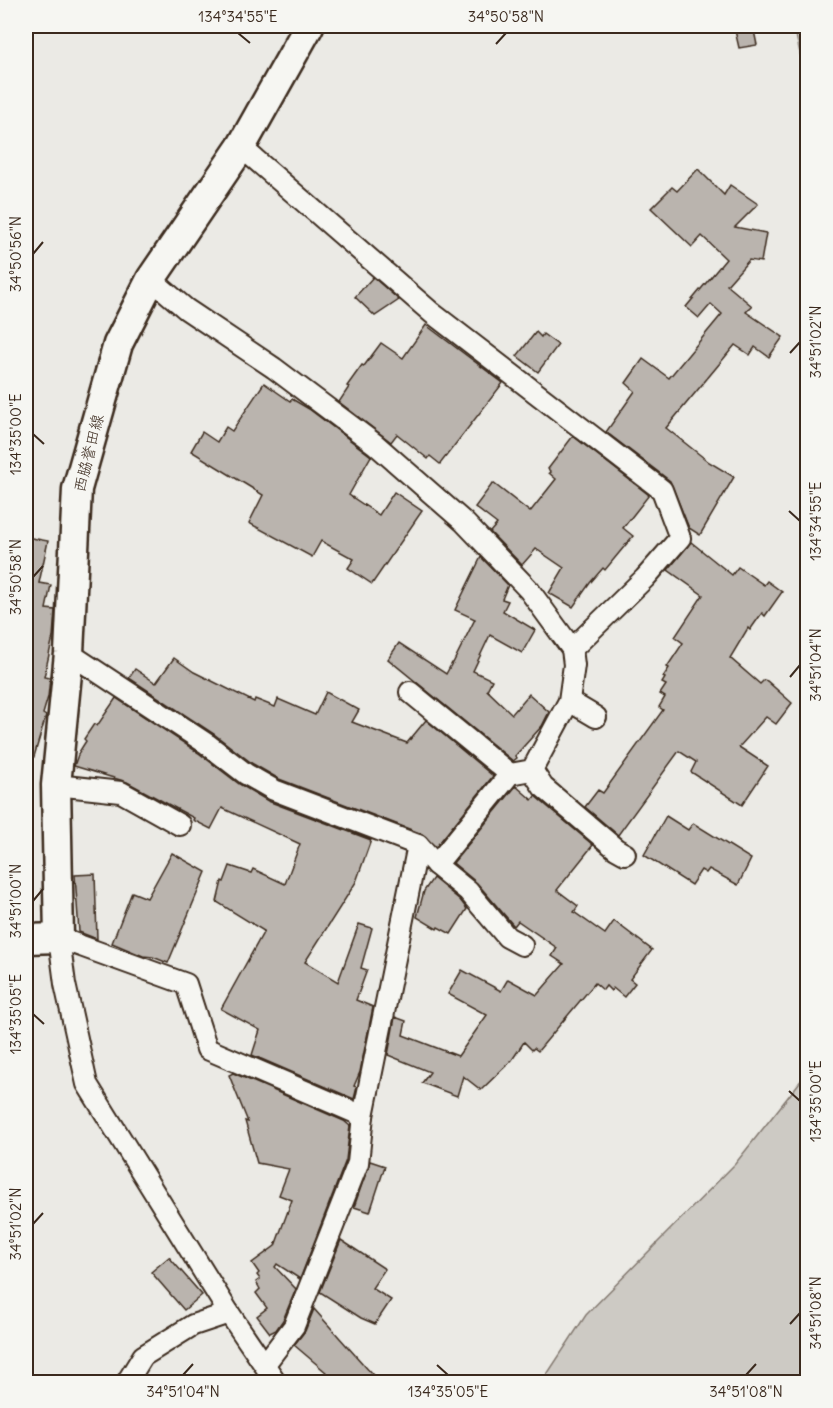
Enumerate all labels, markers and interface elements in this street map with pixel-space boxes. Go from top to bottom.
text: 134°34'55"E [198,7,278,26]
text: 34°50'58"N [468,7,544,26]
text: 34°50'56"N [6,216,25,292]
text: 34°51'02"N [806,305,825,379]
text: 134°35'00"E [6,393,25,475]
street label: 西脇誉田線 [69,412,107,494]
text: 134°34'55"E [806,481,825,561]
text: 34°50'58"N [6,539,25,615]
text: 34°51'04"N [806,628,825,702]
text: 34°51'00"N [6,864,25,938]
text: 134°35'05"E [6,974,25,1054]
text: 134°35'00"E [806,1060,825,1142]
text: 34°51'02"N [6,1187,25,1261]
text: 34°51'08"N [806,1276,825,1350]
text: 34°51'04"N [146,1382,220,1401]
text: 134°35'05"E [408,1382,488,1401]
text: 34°51'08"N [709,1382,783,1401]

